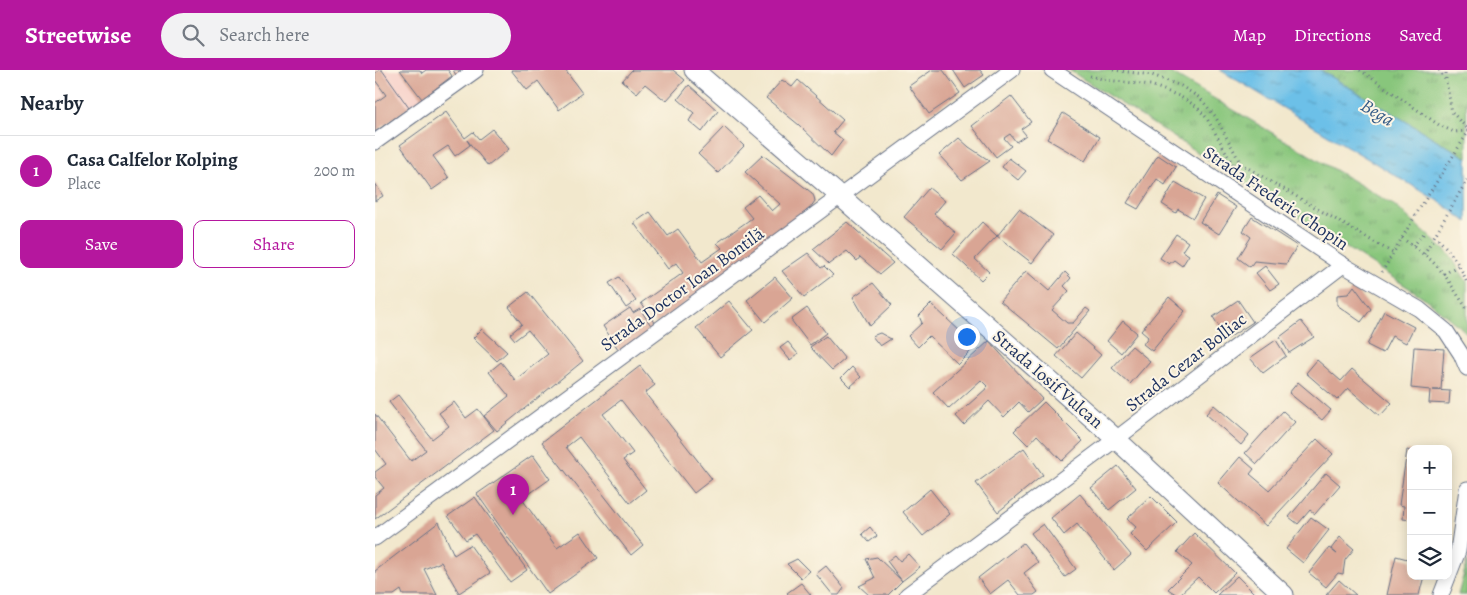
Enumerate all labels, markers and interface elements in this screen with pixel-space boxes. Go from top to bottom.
search box [161,13,511,58]
text: Streetwise [25,19,131,51]
icon: search [179,21,207,49]
text: Search here [219,22,310,48]
text: Map [1233,23,1266,47]
text: Directions [1294,23,1371,47]
text: Saved [1399,23,1442,47]
text: Nearby [20,89,83,117]
water label: Bega [1356,93,1399,133]
street label: Strada Frederic Chopin [1198,140,1354,256]
text: Casa Calfelor Kolping [67,147,238,173]
text: 1 [33,160,39,182]
text: 200 m [314,160,355,182]
text: Place [67,173,101,195]
button: Save [20,220,183,268]
button: Share [193,220,355,268]
street label: Strada Doctor Ioan Bontilă [595,221,769,357]
street label: Strada Cezar Bolliac [1120,307,1252,417]
your location [954,324,980,350]
street label: Strada Iosif Vulcan [988,324,1108,434]
map controls [1407,445,1452,580]
button: + [1407,445,1452,490]
pin: 1 [497,474,529,515]
button: − [1407,490,1452,535]
button: layers [1407,535,1452,580]

